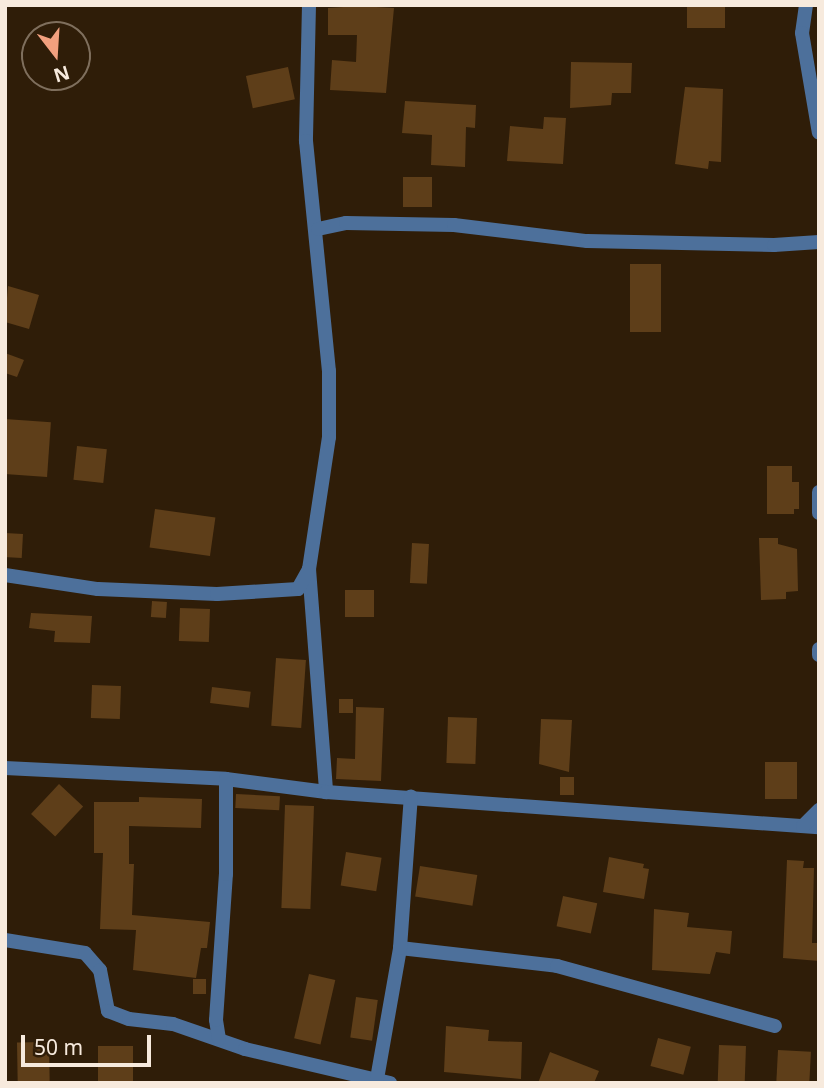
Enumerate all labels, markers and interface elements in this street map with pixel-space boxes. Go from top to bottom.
north arrow [21,21,91,91]
text: N [50,59,73,89]
scale bar [24,1021,154,1066]
text: 50 m [34,1033,83,1061]

